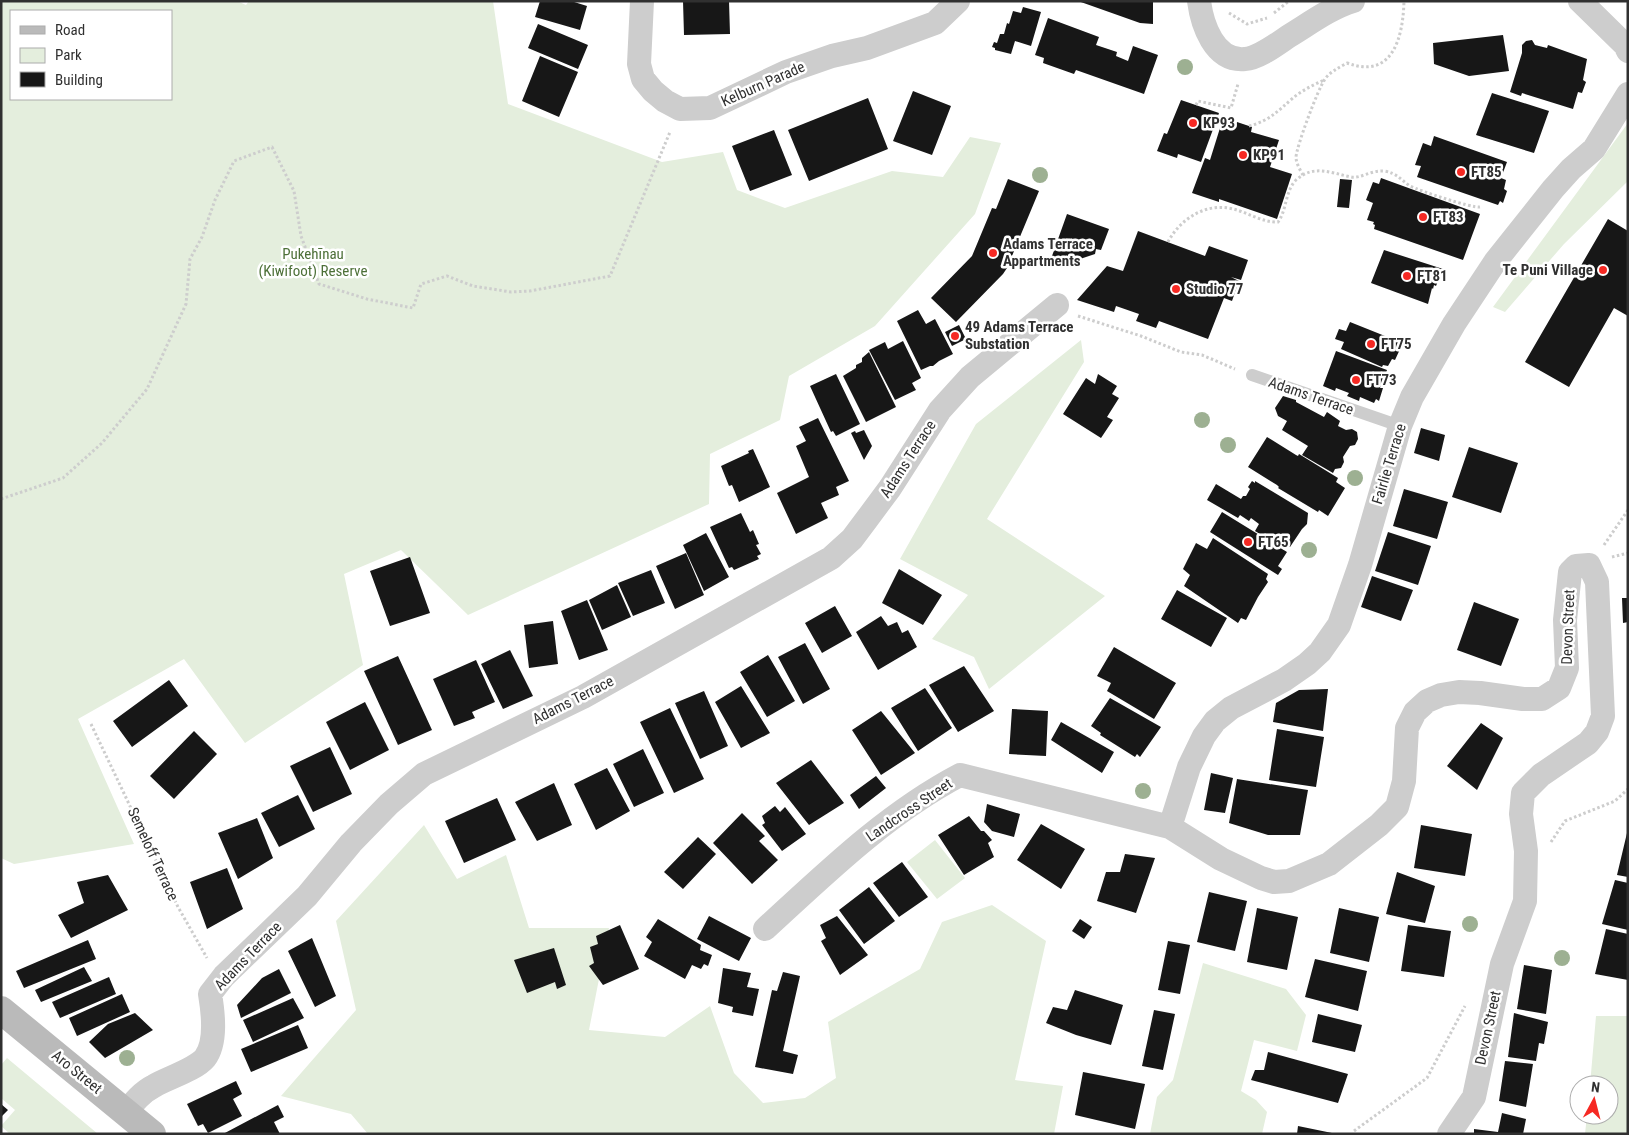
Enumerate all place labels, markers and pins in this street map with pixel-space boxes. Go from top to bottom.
place label: KP93 [1203,114,1235,132]
marker: KP93 [1187,117,1199,129]
place label: KP91 [1253,146,1285,164]
marker: KP91 [1237,149,1249,161]
place label: FT85 [1471,163,1502,181]
marker: FT85 [1455,166,1467,178]
place label: FT83 [1433,208,1464,226]
marker: FT83 [1417,211,1429,223]
place label: Adams Terrace Appartments [1003,235,1093,270]
marker: Adams Terrace Appartments [987,247,999,259]
place label: Te Puni Village [1503,261,1593,279]
marker: Te Puni Village [1597,264,1609,276]
place label: FT81 [1417,267,1448,285]
marker: FT81 [1401,270,1413,282]
place label: Studio 77 [1186,280,1243,298]
marker: Studio 77 [1170,283,1182,295]
place label: 49 Adams Terrace Substation [965,318,1074,353]
marker: 49 Adams Terrace Substation [949,330,961,342]
place label: FT75 [1381,335,1412,353]
marker: FT75 [1365,338,1377,350]
place label: FT73 [1366,371,1397,389]
marker: FT73 [1350,374,1362,386]
place label: FT65 [1258,533,1289,551]
marker: FT65 [1242,536,1254,548]

